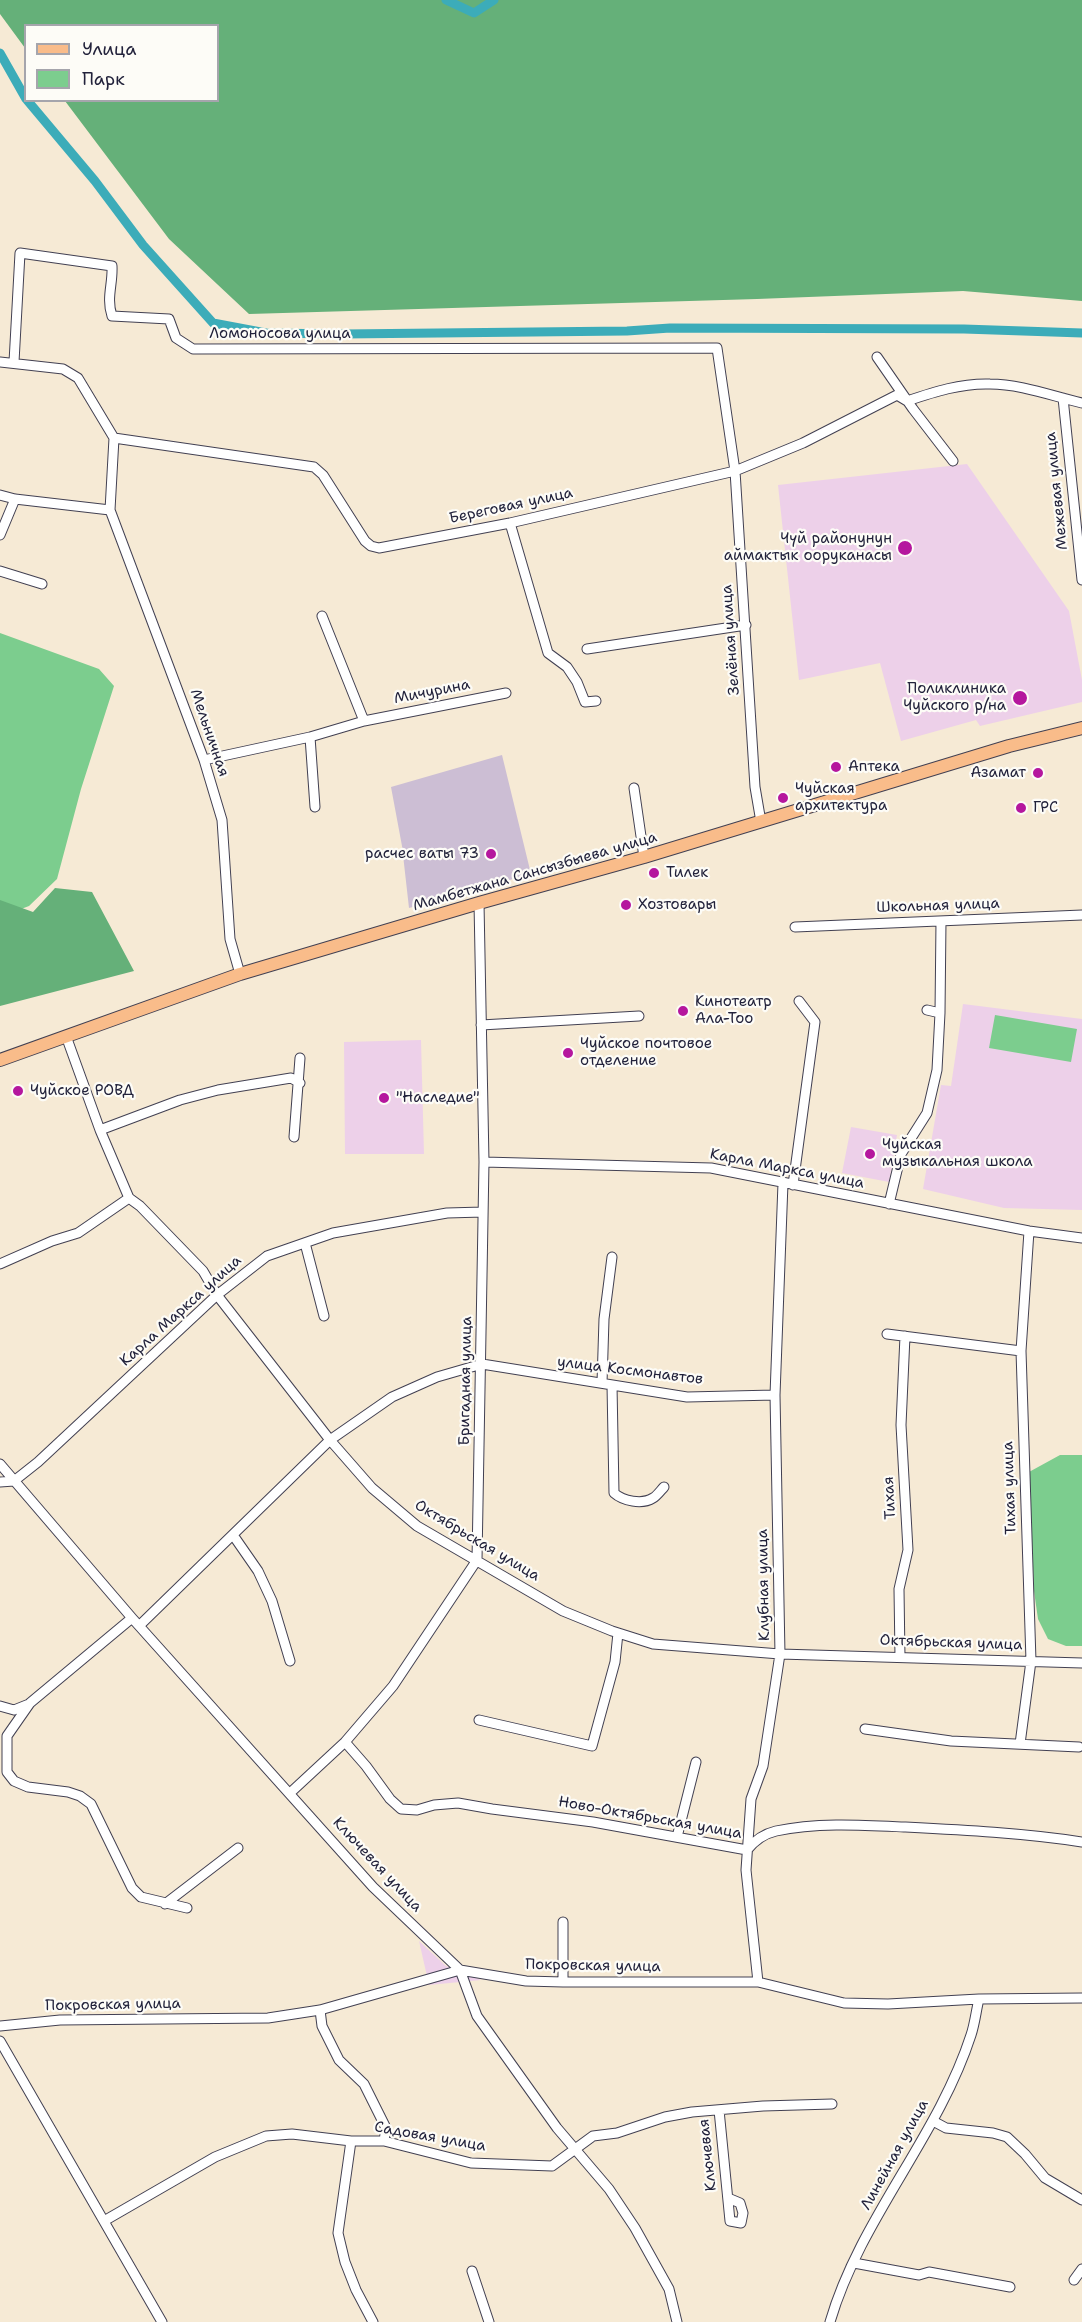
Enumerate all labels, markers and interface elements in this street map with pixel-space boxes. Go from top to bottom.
legend [24,24,219,102]
text: Улица [82,37,136,61]
text: Парк [82,67,125,91]
street label: Ломоносова улица [209,325,351,343]
street label: Межевая улица [1042,431,1072,551]
street label: Береговая улица [448,484,574,528]
place label: Чүй районунун аймактык ооруканасы [724,530,892,565]
marker: Чүй районунун аймактык ооруканасы [896,539,914,557]
street label: Зелёная улица [718,584,744,696]
street label: Мичурина [392,676,472,708]
place label: Поликлиника Чуйского р/на [903,680,1006,715]
street label: Мельничная [186,687,232,779]
marker: Поликлиника Чуйского р/на [1011,689,1029,707]
place label: Аптека [848,758,900,776]
marker: Аптека [829,760,843,774]
place label: Азамат [971,764,1026,782]
marker: Азамат [1031,766,1045,780]
place label: Чуйская архитектура [795,780,887,815]
marker: Чуйская архитектура [776,791,790,805]
place label: ГРС [1033,799,1058,817]
marker: ГРС [1014,801,1028,815]
street label: Мамбетжана Сансызбыева улица [411,828,659,916]
place label: расчес ваты 73 [365,845,479,863]
marker: расчес ваты 73 [484,847,498,861]
place label: Тилек [666,864,708,882]
marker: Тилек [647,866,661,880]
street label: Школьная улица [876,895,1000,917]
place label: Хозтовары [638,896,716,914]
marker: Хозтовары [619,898,633,912]
place label: Кинотеатр Ала-Тоо [695,993,772,1028]
marker: Кинотеатр Ала-Тоо [676,1004,690,1018]
place label: Чуйское почтовое отделение [580,1035,712,1070]
marker: Чуйское почтовое отделение [561,1046,575,1060]
place label: Чуйское РОВД [30,1082,134,1100]
marker: Чуйское РОВД [11,1084,25,1098]
place label: "Наследие" [396,1089,480,1107]
marker: "Наследие" [377,1091,391,1105]
place label: Чуйская музыкальная школа [882,1136,1033,1171]
street label: Карла Маркса улица [708,1145,866,1193]
marker: Чуйская музыкальная школа [863,1147,877,1161]
street label: Карла Маркса улица [117,1252,245,1370]
street label: Бригадная улица [456,1316,476,1446]
street label: улица Космонавтов [556,1353,704,1389]
street label: Тихая улица [999,1441,1021,1535]
street label: Тихая [880,1476,900,1520]
street label: Октябрьская улица [411,1497,543,1585]
street label: Клубная улица [754,1529,774,1641]
street label: Октябрьская улица [879,1632,1023,1654]
street label: Ново-Октябрьская улица [557,1793,743,1843]
street label: Ключевая улица [329,1814,425,1916]
street label: Покровская улица [525,1956,661,1976]
street label: Покровская улица [45,1995,181,2015]
street label: Линейная улица [857,2097,933,2213]
street label: Садовая улица [373,2118,487,2156]
street label: Ключевая [695,2118,721,2192]

